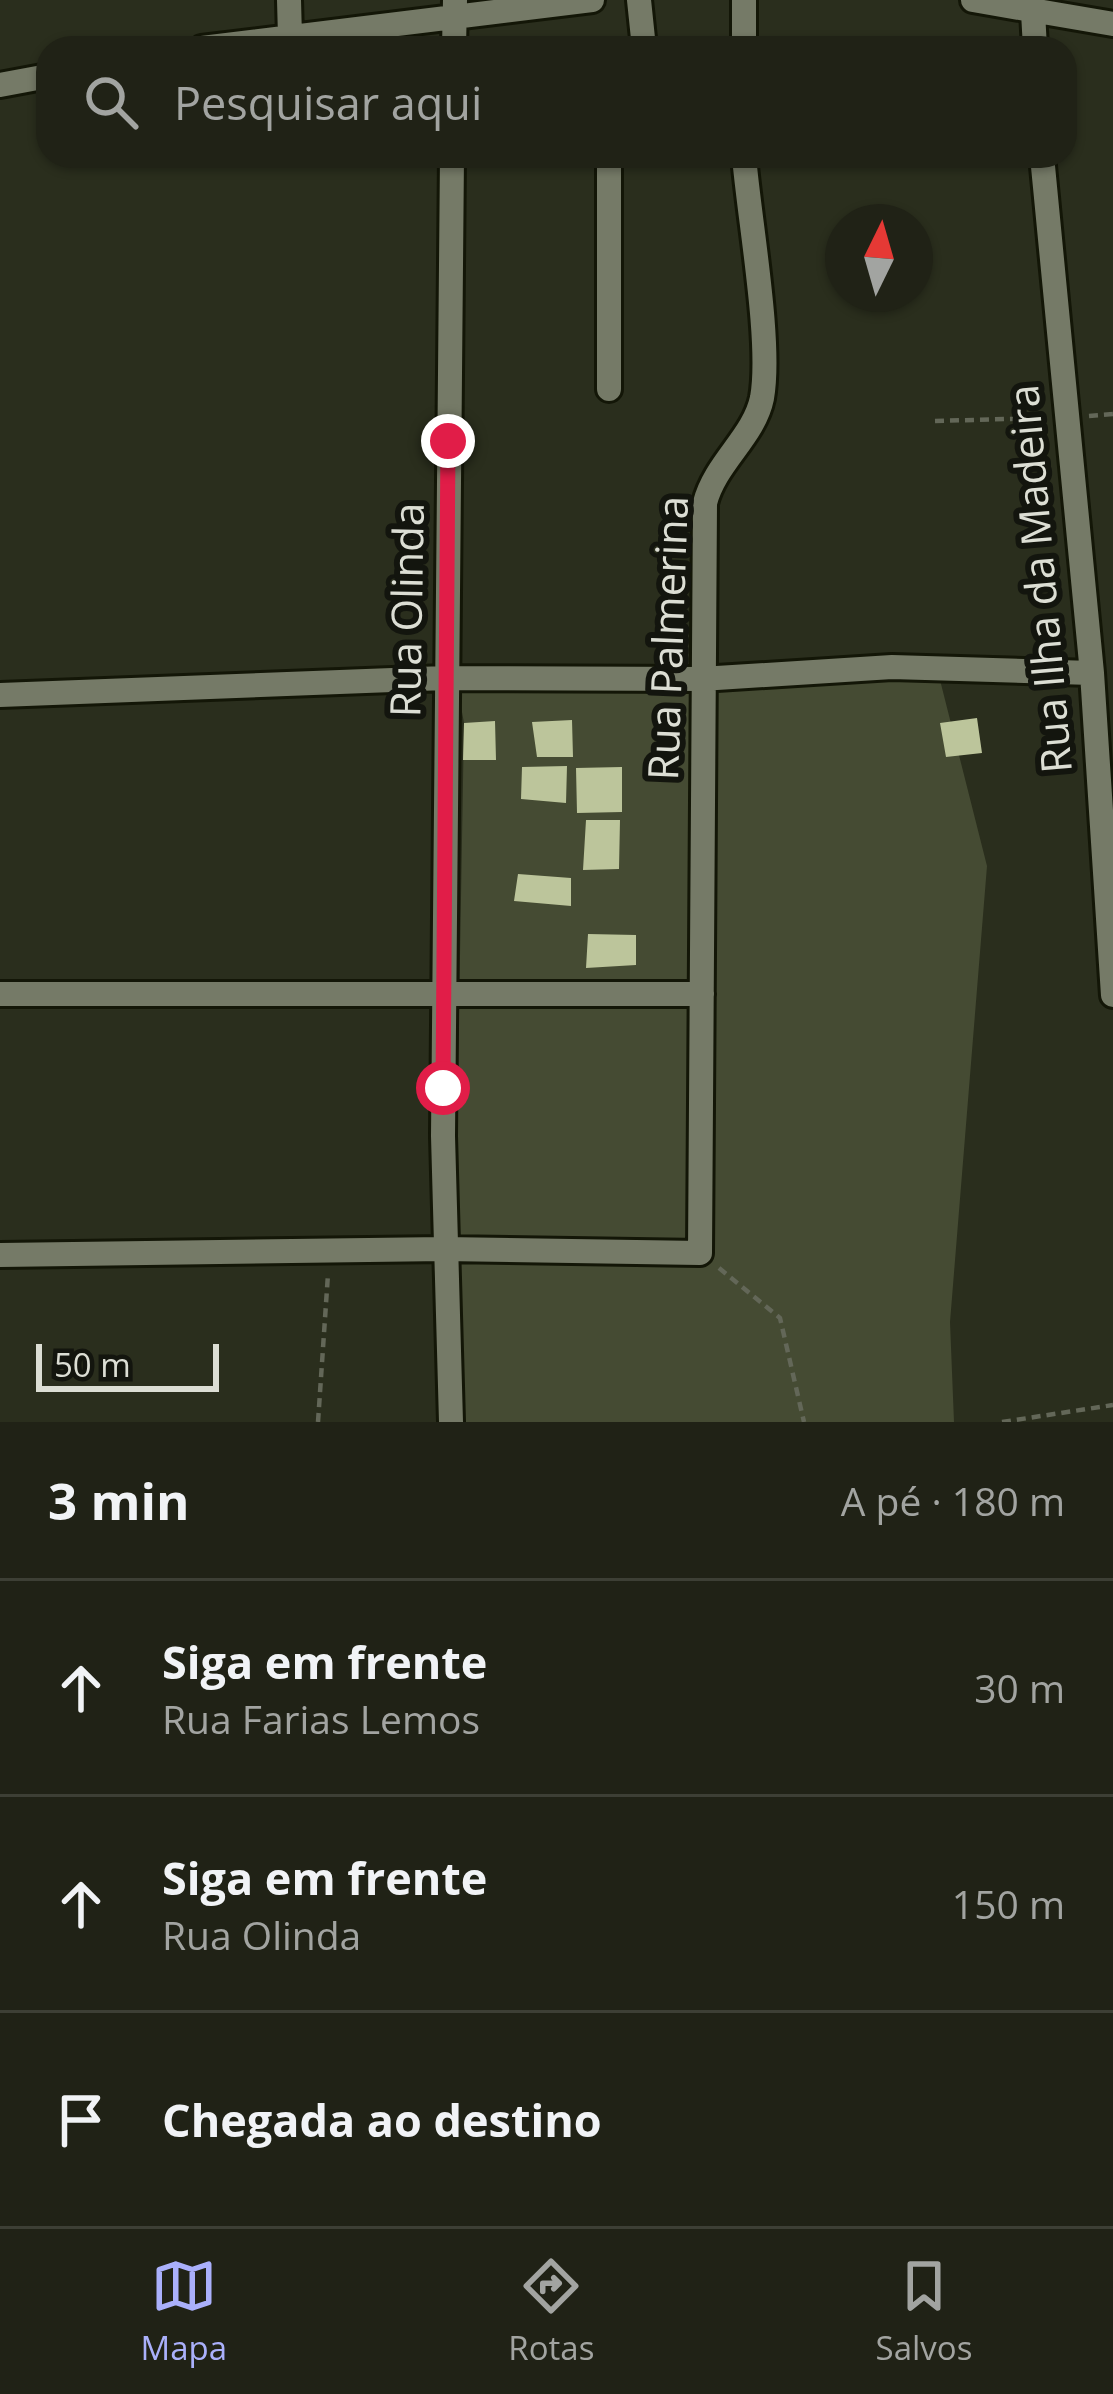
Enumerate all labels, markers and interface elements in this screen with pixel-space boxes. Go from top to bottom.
search box [36,36,1077,168]
icon: search [78,69,144,135]
text: Pesquisar aqui [174,72,482,133]
north arrow [825,204,933,312]
street label: Rua Ilha da Madeira [993,383,1084,776]
route end [421,414,475,468]
street label: Rua Palmerina [633,495,700,781]
street label: Rua Olinda [375,502,436,718]
route start [416,1061,470,1115]
scale bar [36,1338,219,1391]
text: 50 m [54,1342,131,1387]
text: 3 min [48,1465,190,1535]
text: A pé · 180 m [841,1474,1065,1527]
text: Siga em frente [162,1631,487,1692]
icon: ahead [48,1655,114,1721]
text: 30 m [974,1661,1065,1714]
text: Rua Farias Lemos [162,1692,480,1745]
text: Siga em frente [162,1847,487,1908]
icon: ahead [48,1871,114,1937]
text: 150 m [952,1877,1065,1930]
text: Rua Olinda [162,1908,361,1961]
icon: arrive [48,2087,114,2153]
text: Chegada ao destino [162,2089,602,2150]
tab: Mapa [141,2253,227,2370]
tab: Rotas [508,2253,594,2370]
tab: Salvos [876,2253,972,2370]

